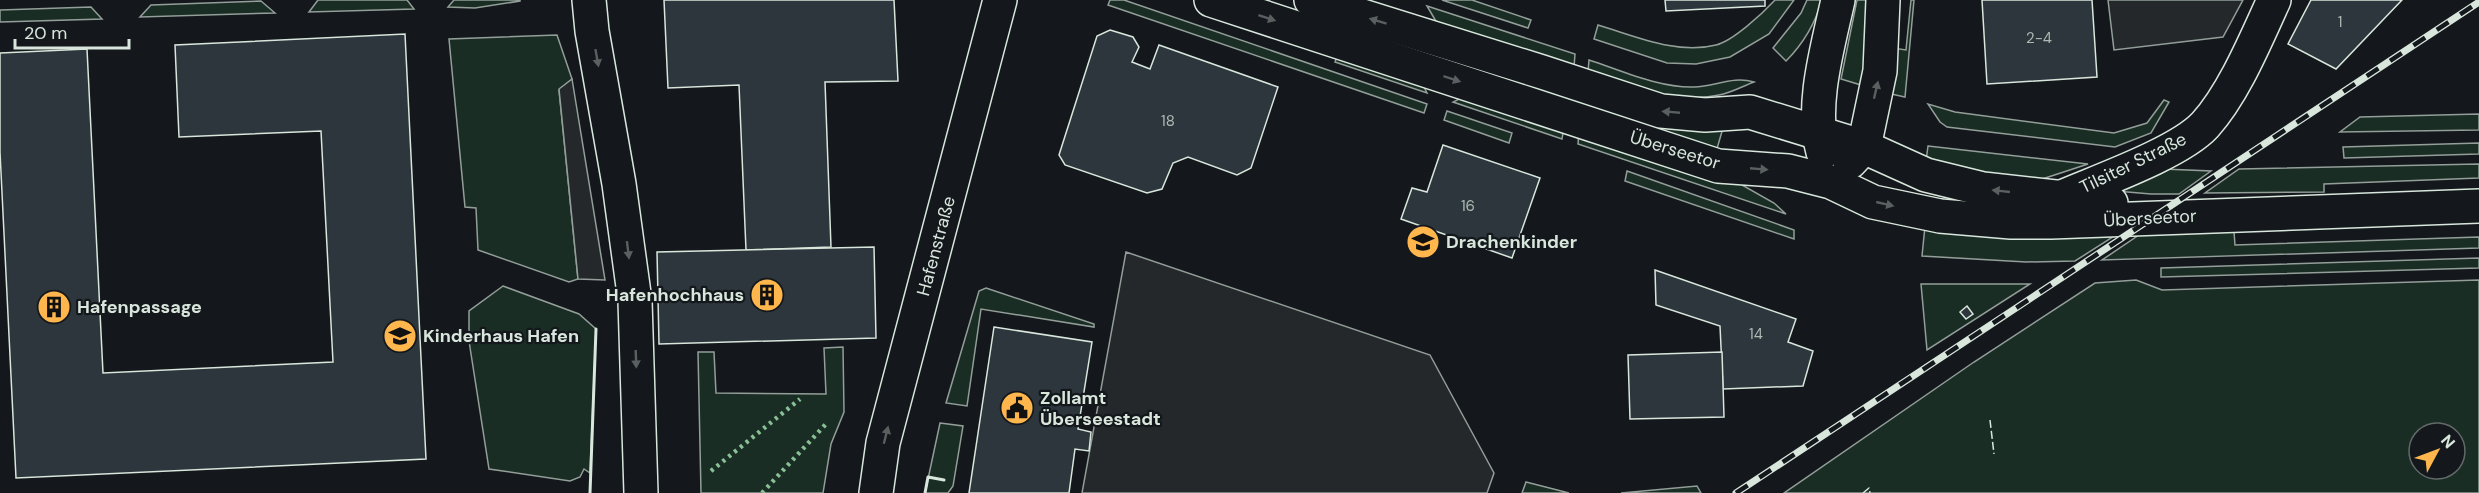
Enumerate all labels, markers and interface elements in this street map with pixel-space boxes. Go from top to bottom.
scale bar [15,12,129,50]
house number: 1 [2338,12,2342,32]
one-way arrow [1258,14,1276,23]
one-way arrow [1369,16,1387,25]
text: 20 m [24,21,67,45]
house number: 2-4 [2026,28,2052,48]
one-way arrow [592,49,601,68]
one-way arrow [1443,75,1461,84]
one-way arrow [1871,80,1881,99]
one-way arrow [1662,107,1681,117]
house number: 18 [1161,111,1175,131]
street label: Überseetor [1627,125,1723,175]
street label: Tilsiter Straße [2076,127,2190,199]
one-way arrow [1750,164,1769,174]
one-way arrow [1992,187,2011,196]
street label: Hafenstraße [911,193,961,299]
house number: 16 [1461,196,1475,216]
one-way arrow [1876,200,1894,210]
street label: Überseetor [2103,204,2198,232]
school or university icon: Drachenkinder [1405,224,1441,260]
place label: Drachenkinder [1446,230,1577,254]
one-way arrow [623,241,633,260]
building icon: Hafenhochhaus [749,277,785,313]
place label: Hafenhochhaus [606,283,744,307]
building icon: Hafenpassage [36,289,72,325]
place label: Hafenpassage [77,295,202,319]
school or university icon: Kinderhaus Hafen [382,318,418,354]
place label: Kinderhaus Hafen [423,324,579,348]
house number: 14 [1749,324,1763,344]
one-way arrow [632,350,641,369]
place label: Zollamt Überseestadt [1040,386,1161,431]
public building icon: Zollamt Überseestadt [999,390,1035,426]
north arrow [2407,421,2467,481]
one-way arrow [881,426,891,445]
text: N [2436,430,2460,453]

